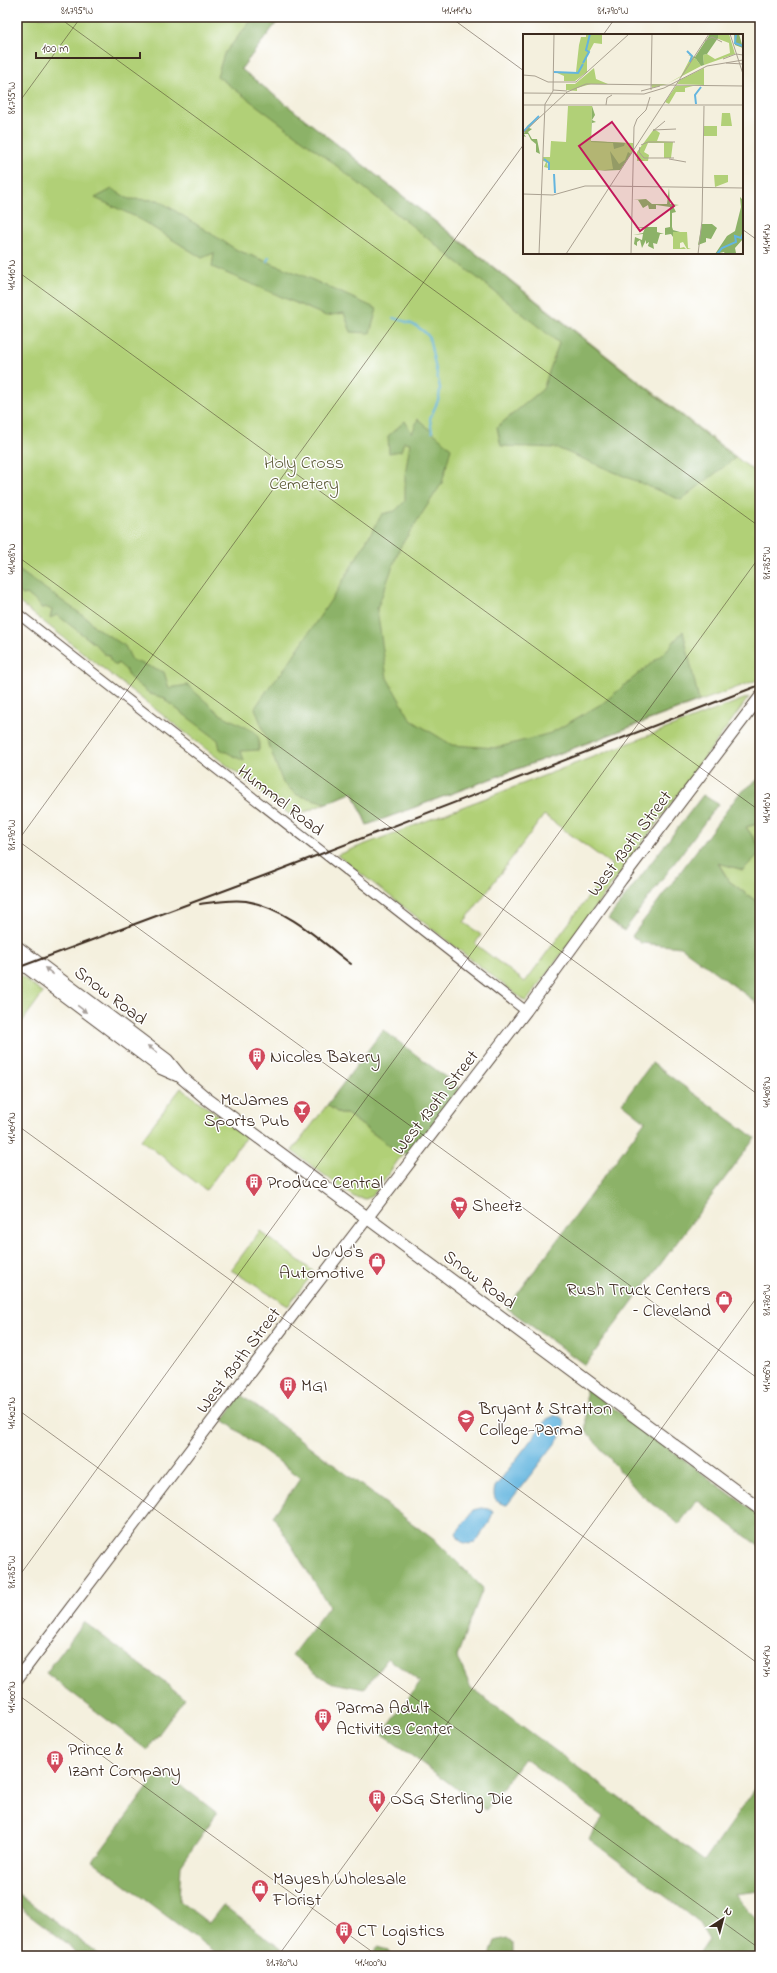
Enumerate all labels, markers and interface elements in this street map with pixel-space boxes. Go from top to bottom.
text: 81.795°W [61,4,93,19]
text: 41.414°N [442,4,472,19]
text: 81.790°W [598,4,629,19]
scale bar [36,34,140,60]
inset map [523,34,743,254]
text: 100 m [42,40,69,58]
text: 81.795°W [5,82,20,114]
text: 41.414°N [760,224,775,254]
text: 41.410°N [5,260,20,290]
park label: Holy Cross Cemetery [264,451,344,498]
text: 41.408°N [5,543,20,574]
text: 81.785°W [760,546,775,580]
street label: Hummel Road [231,760,329,844]
street label: West 130th Street [582,786,679,903]
text: 41.410°N [760,793,775,823]
text: 81.790°W [5,819,20,850]
street label: Snow Road [68,961,152,1033]
one-way arrow [43,966,54,975]
one-way arrow [77,1004,87,1012]
one-way arrow [147,1045,158,1054]
place label: Nicoles Bakery [270,1045,380,1071]
street label: West 130th Street [387,1045,486,1161]
building icon: Nicoles Bakery [247,1046,267,1071]
text: 41.408°N [760,1076,775,1107]
place label: McJames Sports Pub [204,1088,289,1135]
bar icon: McJames Sports Pub [292,1099,312,1124]
text: 41.404°N [5,1112,20,1144]
place label: Produce Central [267,1171,383,1197]
building icon: Produce Central [244,1172,264,1197]
place label: Sheetz [472,1194,522,1220]
supermarket icon: Sheetz [449,1195,469,1220]
place label: Jo Jo's Automotive [279,1240,365,1287]
street label: Snow Road [437,1245,521,1317]
shop icon: Jo Jo's Automotive [367,1251,387,1276]
place label: Rush Truck Centers – Cleveland [566,1278,711,1325]
text: 81.780°W [760,1284,775,1316]
shop icon: Rush Truck Centers – Cleveland [714,1289,734,1314]
street label: West 130th Street [191,1303,288,1420]
text: 41.406°N [760,1360,775,1392]
place label: MGI [301,1374,327,1400]
building icon: MGI [278,1375,298,1400]
text: 41.402°N [5,1397,20,1429]
place label: Bryant & Stratton College-Parma [478,1397,612,1445]
school or university icon: Bryant & Stratton College-Parma [456,1408,476,1433]
text: 81.785°W [5,1555,20,1589]
text: 41.404°N [760,1645,775,1677]
text: 41.400°N [5,1681,20,1713]
place label: Parma Adult Activities Center [336,1696,453,1743]
building icon: Parma Adult Activities Center [313,1707,333,1732]
place label: Prince & Izant Company [68,1738,181,1785]
building icon: Prince & Izant Company [45,1749,65,1774]
place label: OSG Sterling Die [390,1787,514,1814]
building icon: OSG Sterling Die [367,1788,387,1813]
place label: Mayesh Wholesale Florist [272,1867,407,1914]
shop icon: Mayesh Wholesale Florist [250,1878,270,1903]
north arrow [703,1899,743,1939]
text: N [721,1903,736,1920]
place label: CT Logistics [357,1919,445,1946]
building icon: CT Logistics [334,1920,354,1945]
text: 81.780°W [266,1956,298,1971]
text: 41.400°N [355,1956,387,1971]

